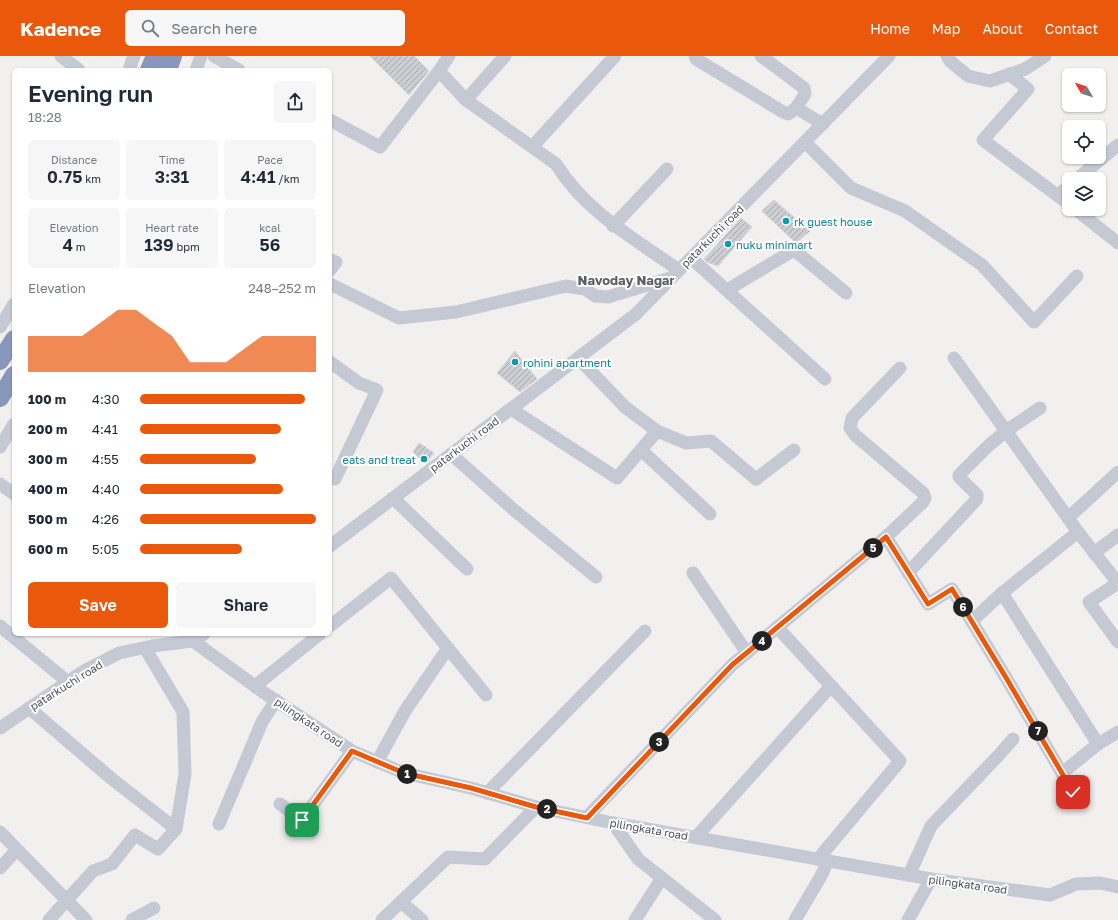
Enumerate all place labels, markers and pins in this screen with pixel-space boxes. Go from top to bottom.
place label: rk guest house [794,215,872,228]
marker: rk guest house [781,216,791,226]
place label: nuku minimart [736,238,812,251]
marker: nuku minimart [723,239,733,249]
place label: rohini apartment [523,356,611,369]
marker: rohini apartment [510,357,520,367]
place label: eats and treat [343,453,416,466]
marker: eats and treat [419,454,429,464]
pin: 5 [863,538,883,558]
pin: 6 [953,597,973,617]
pin: 4 [752,631,772,651]
pin: 7 [1028,721,1048,741]
pin: 3 [649,732,669,752]
pin: 1 [397,764,417,784]
pin [1056,775,1090,809]
pin: 2 [537,799,557,819]
pin [285,803,319,837]

